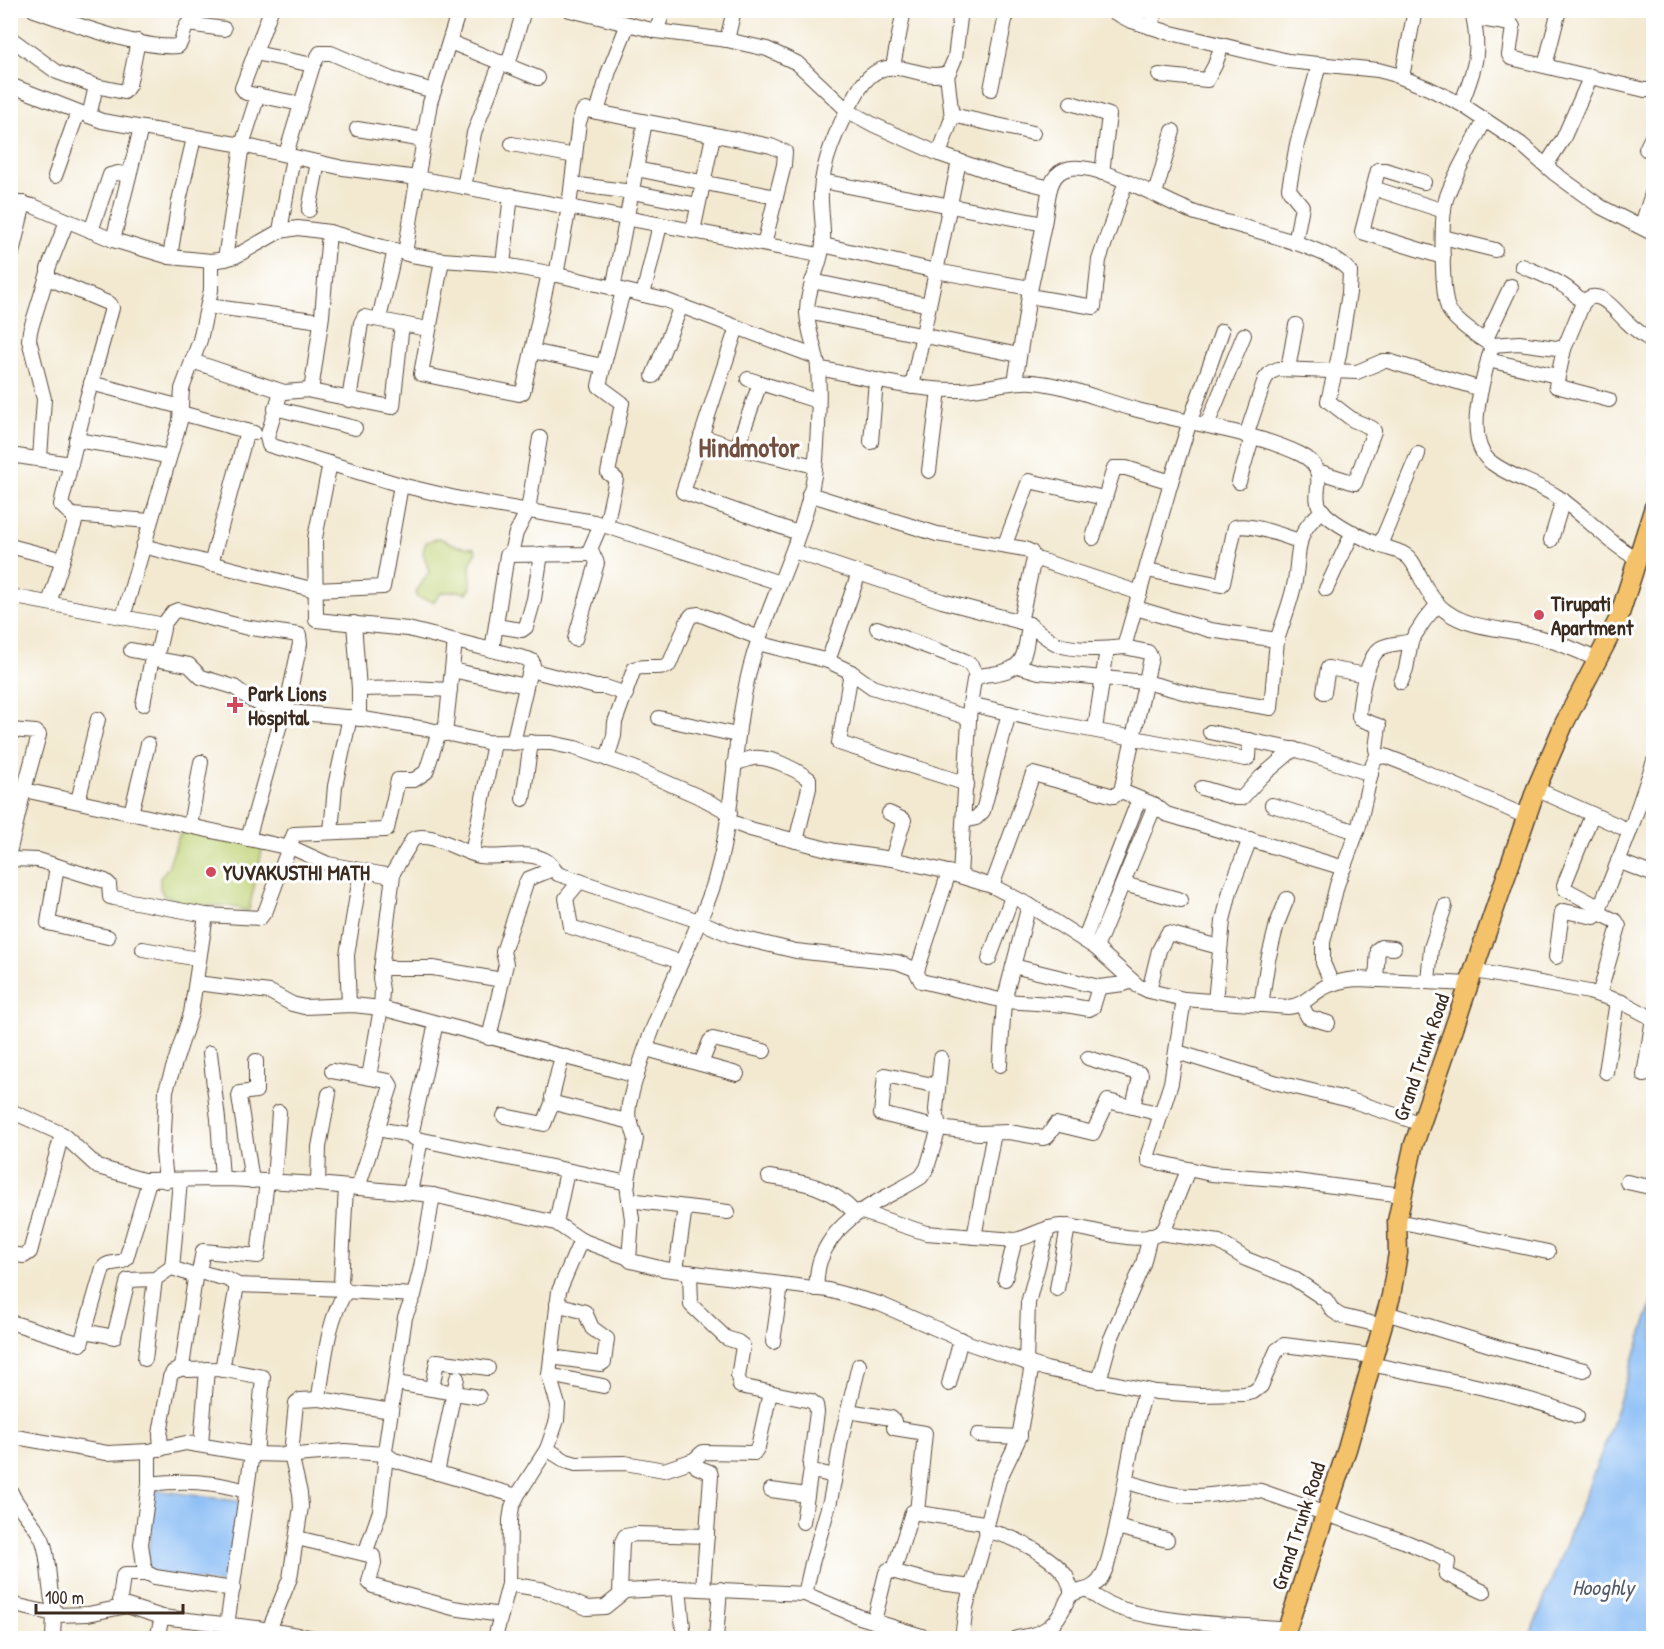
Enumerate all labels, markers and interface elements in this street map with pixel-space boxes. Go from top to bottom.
district label: Hindmotor [698,429,800,465]
place label: Tirupati Apartment [1550,589,1634,643]
marker: Tirupati Apartment [1532,608,1546,622]
place label: Park Lions Hospital [248,679,327,733]
marker: Park Lions Hospital [226,696,244,714]
place label: YUVAKUSTHI MATH [223,858,370,887]
marker: YUVAKUSTHI MATH [204,865,218,879]
street label: Grand Trunk Road [1386,990,1456,1124]
street label: Grand Trunk Road [1264,1458,1332,1594]
water label: Hooghly [1572,1572,1637,1602]
scale bar [36,1577,183,1615]
text: 100 m [45,1585,84,1610]

